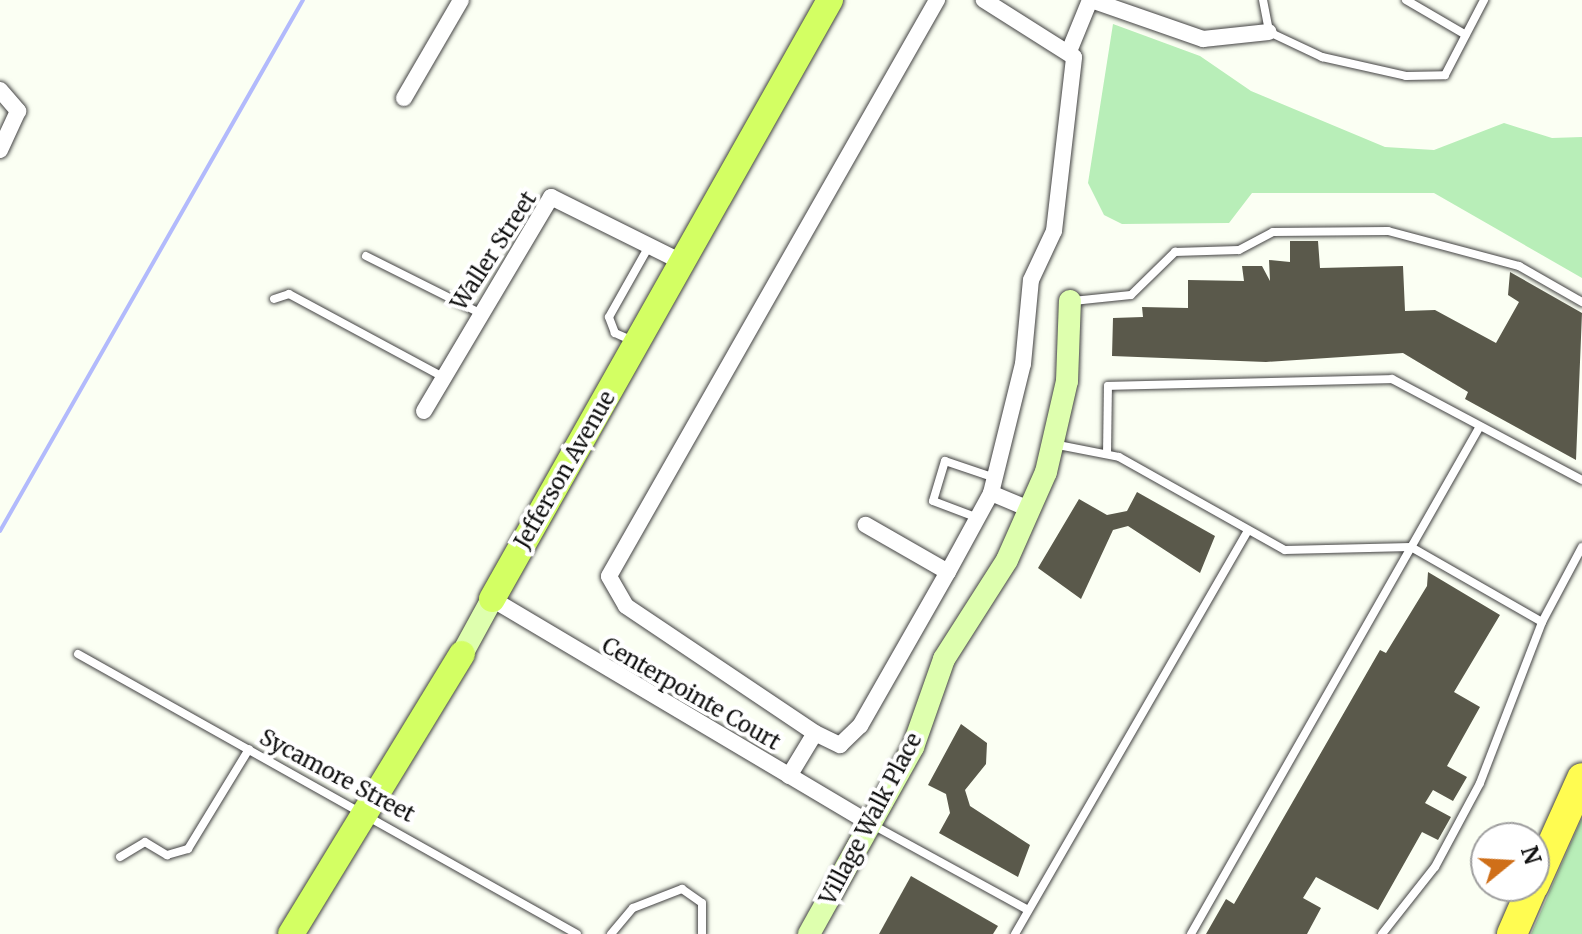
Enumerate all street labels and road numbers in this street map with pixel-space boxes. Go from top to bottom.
street label: Waller Street [446,187,542,315]
street label: Jefferson Avenue [509,387,621,553]
street label: Centerpointe Court [597,632,785,756]
street label: Sycamore Street [255,724,419,828]
street label: Village Walk Place [815,729,927,909]

